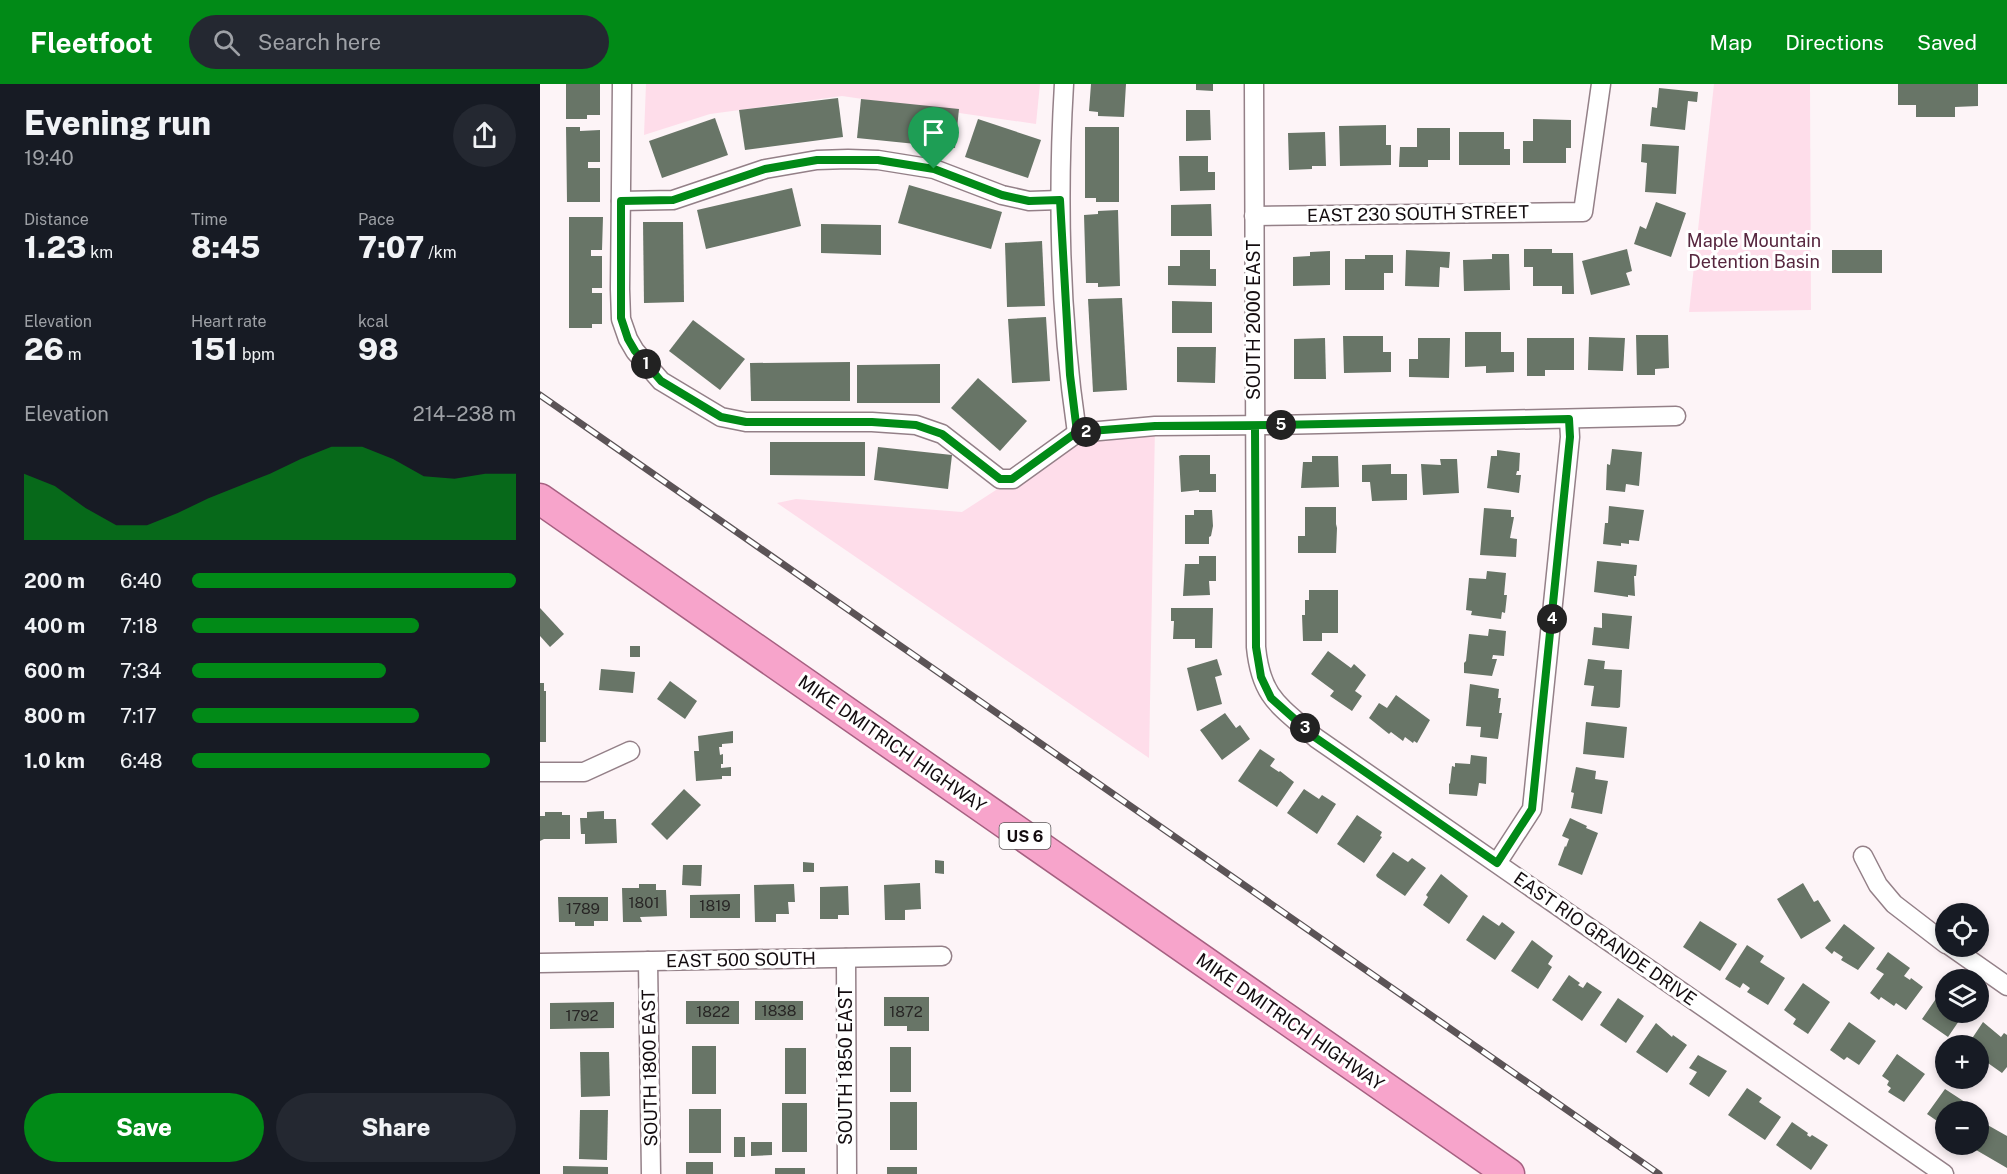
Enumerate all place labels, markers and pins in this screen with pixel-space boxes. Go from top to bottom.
pin [908,107,959,169]
pin: 1 [631,349,661,379]
pin: 5 [1266,410,1296,440]
pin: 2 [1071,417,1101,447]
pin: 4 [1537,604,1567,634]
pin: 3 [1290,713,1320,743]

